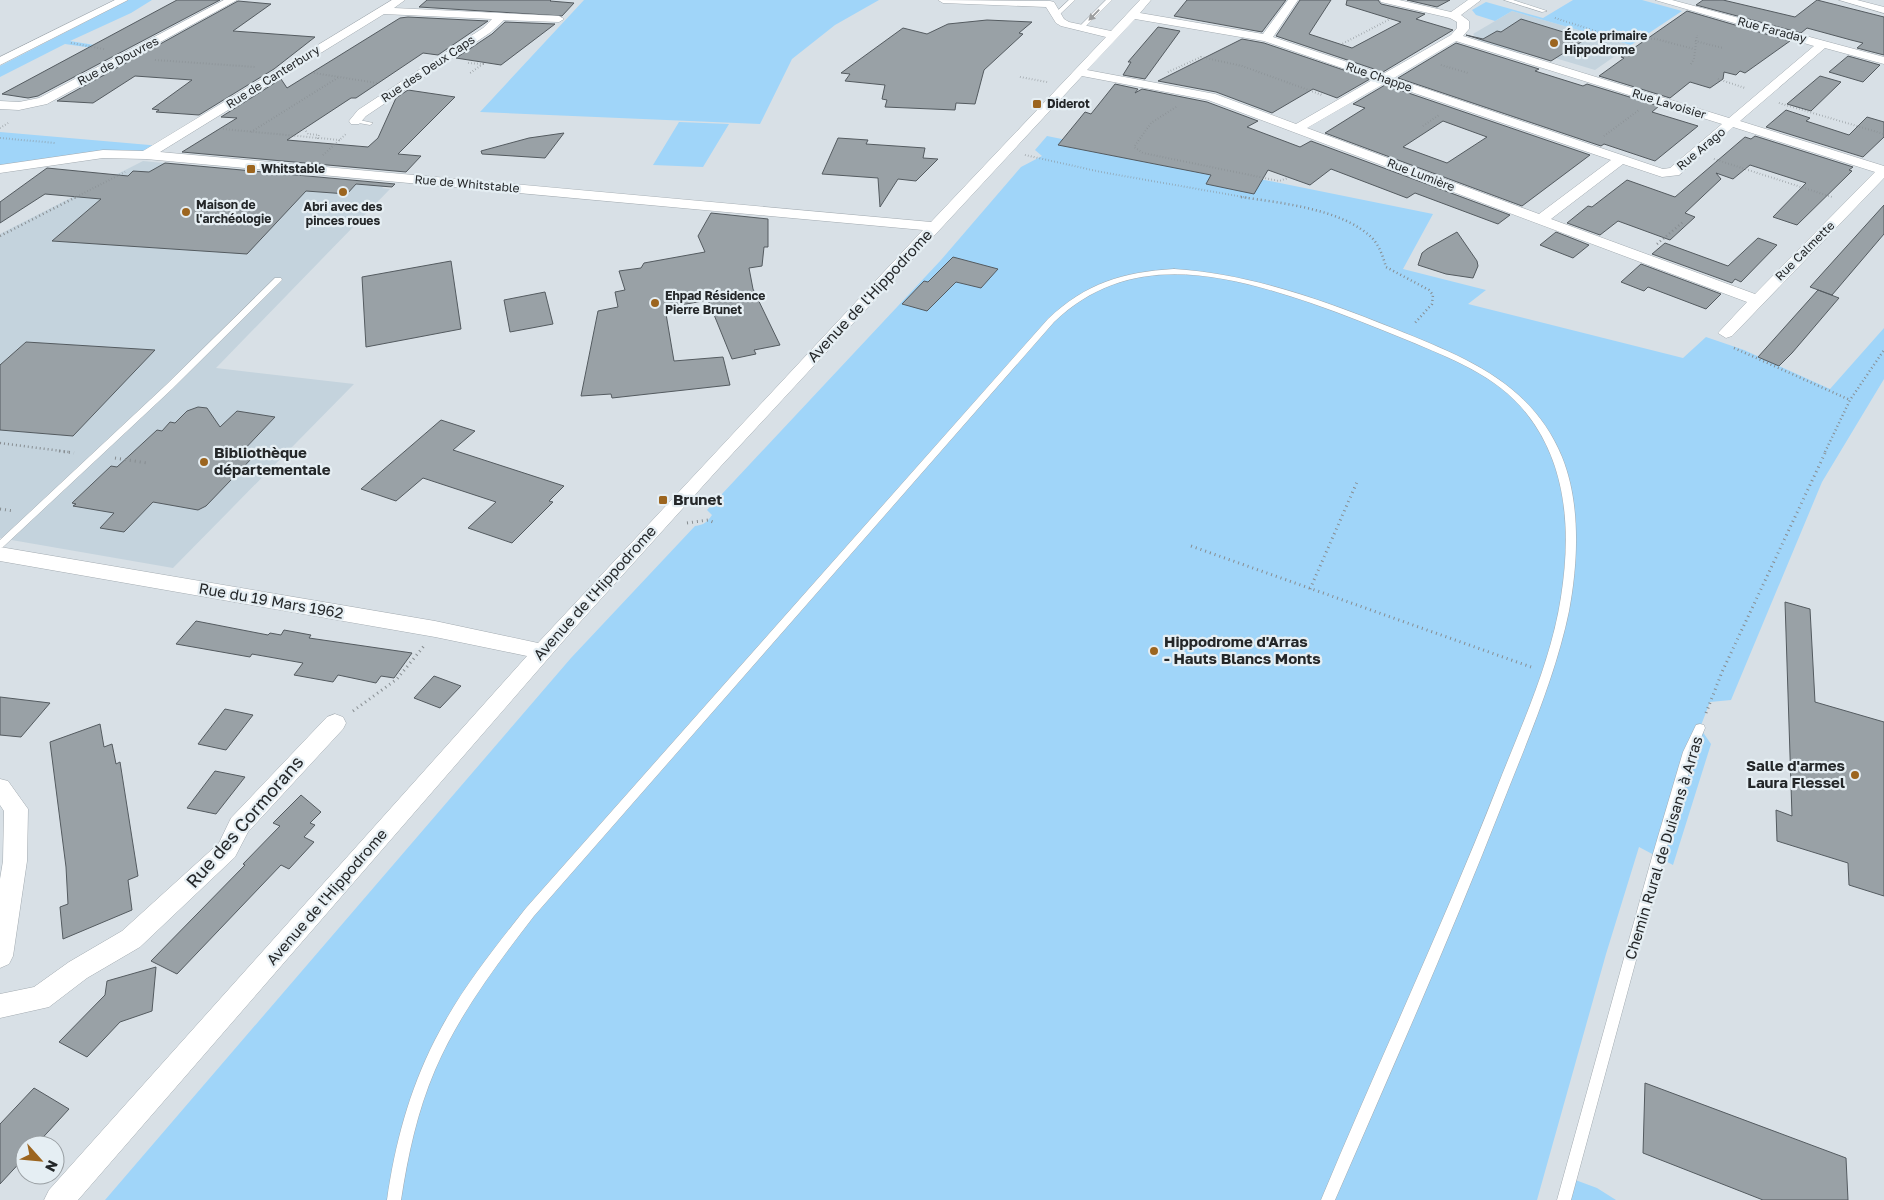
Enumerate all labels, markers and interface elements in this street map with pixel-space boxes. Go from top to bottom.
one-way arrow [1088,8,1100,20]
street label: Rue Faraday [1736,13,1809,46]
place label: École primaire Hippodrome [1564,28,1647,57]
street label: Rue des Deux Caps [378,32,477,105]
street label: Rue de Douvres [75,33,161,88]
marker: École primaire Hippodrome [1548,37,1560,49]
street label: Rue de Canterbury [223,42,323,111]
street label: Rue Chappe [1344,58,1414,95]
street label: Rue Lavoisier [1630,85,1708,122]
place label: Diderot [1047,96,1090,111]
marker: Diderot [1031,98,1043,110]
street label: Rue Arago [1673,124,1728,173]
street label: Rue Lumière [1385,155,1457,194]
place label: Whitstable [261,161,325,176]
marker: Whitstable [245,163,257,175]
street label: Rue de Whitstable [414,171,520,196]
marker: Abri avec des pinces roues [337,186,349,198]
place label: Maison de l'archéologie [196,197,271,226]
place label: Abri avec des pinces roues [304,199,383,228]
marker: Maison de l'archéologie [180,206,192,218]
street label: Rue Calmette [1772,218,1838,284]
street label: Avenue de l'Hippodrome [803,225,936,365]
place label: Ehpad Résidence Pierre Brunet [665,288,765,317]
marker: Ehpad Résidence Pierre Brunet [649,297,661,309]
place label: Bibliothèque départementale [214,443,331,478]
marker: Bibliothèque départementale [198,456,210,468]
place label: Brunet [673,490,722,508]
marker: Brunet [657,494,669,506]
street label: Avenue de l'Hippodrome [529,521,660,663]
street label: Rue du 19 Mars 1962 [197,578,345,622]
place label: Hippodrome d'Arras - Hauts Blancs Monts [1164,632,1321,667]
marker: Hippodrome d'Arras - Hauts Blancs Monts [1148,645,1160,657]
street label: Chemin Rural de Duisans à Arras [1620,734,1706,962]
street label: Rue des Cormorans [181,751,308,892]
place label: Salle d'armes Laura Flessel [1746,756,1845,791]
marker: Salle d'armes Laura Flessel [1849,769,1861,781]
street label: Avenue de l'Hippodrome [262,824,391,968]
north arrow [15,1135,65,1185]
text: N [42,1158,62,1175]

